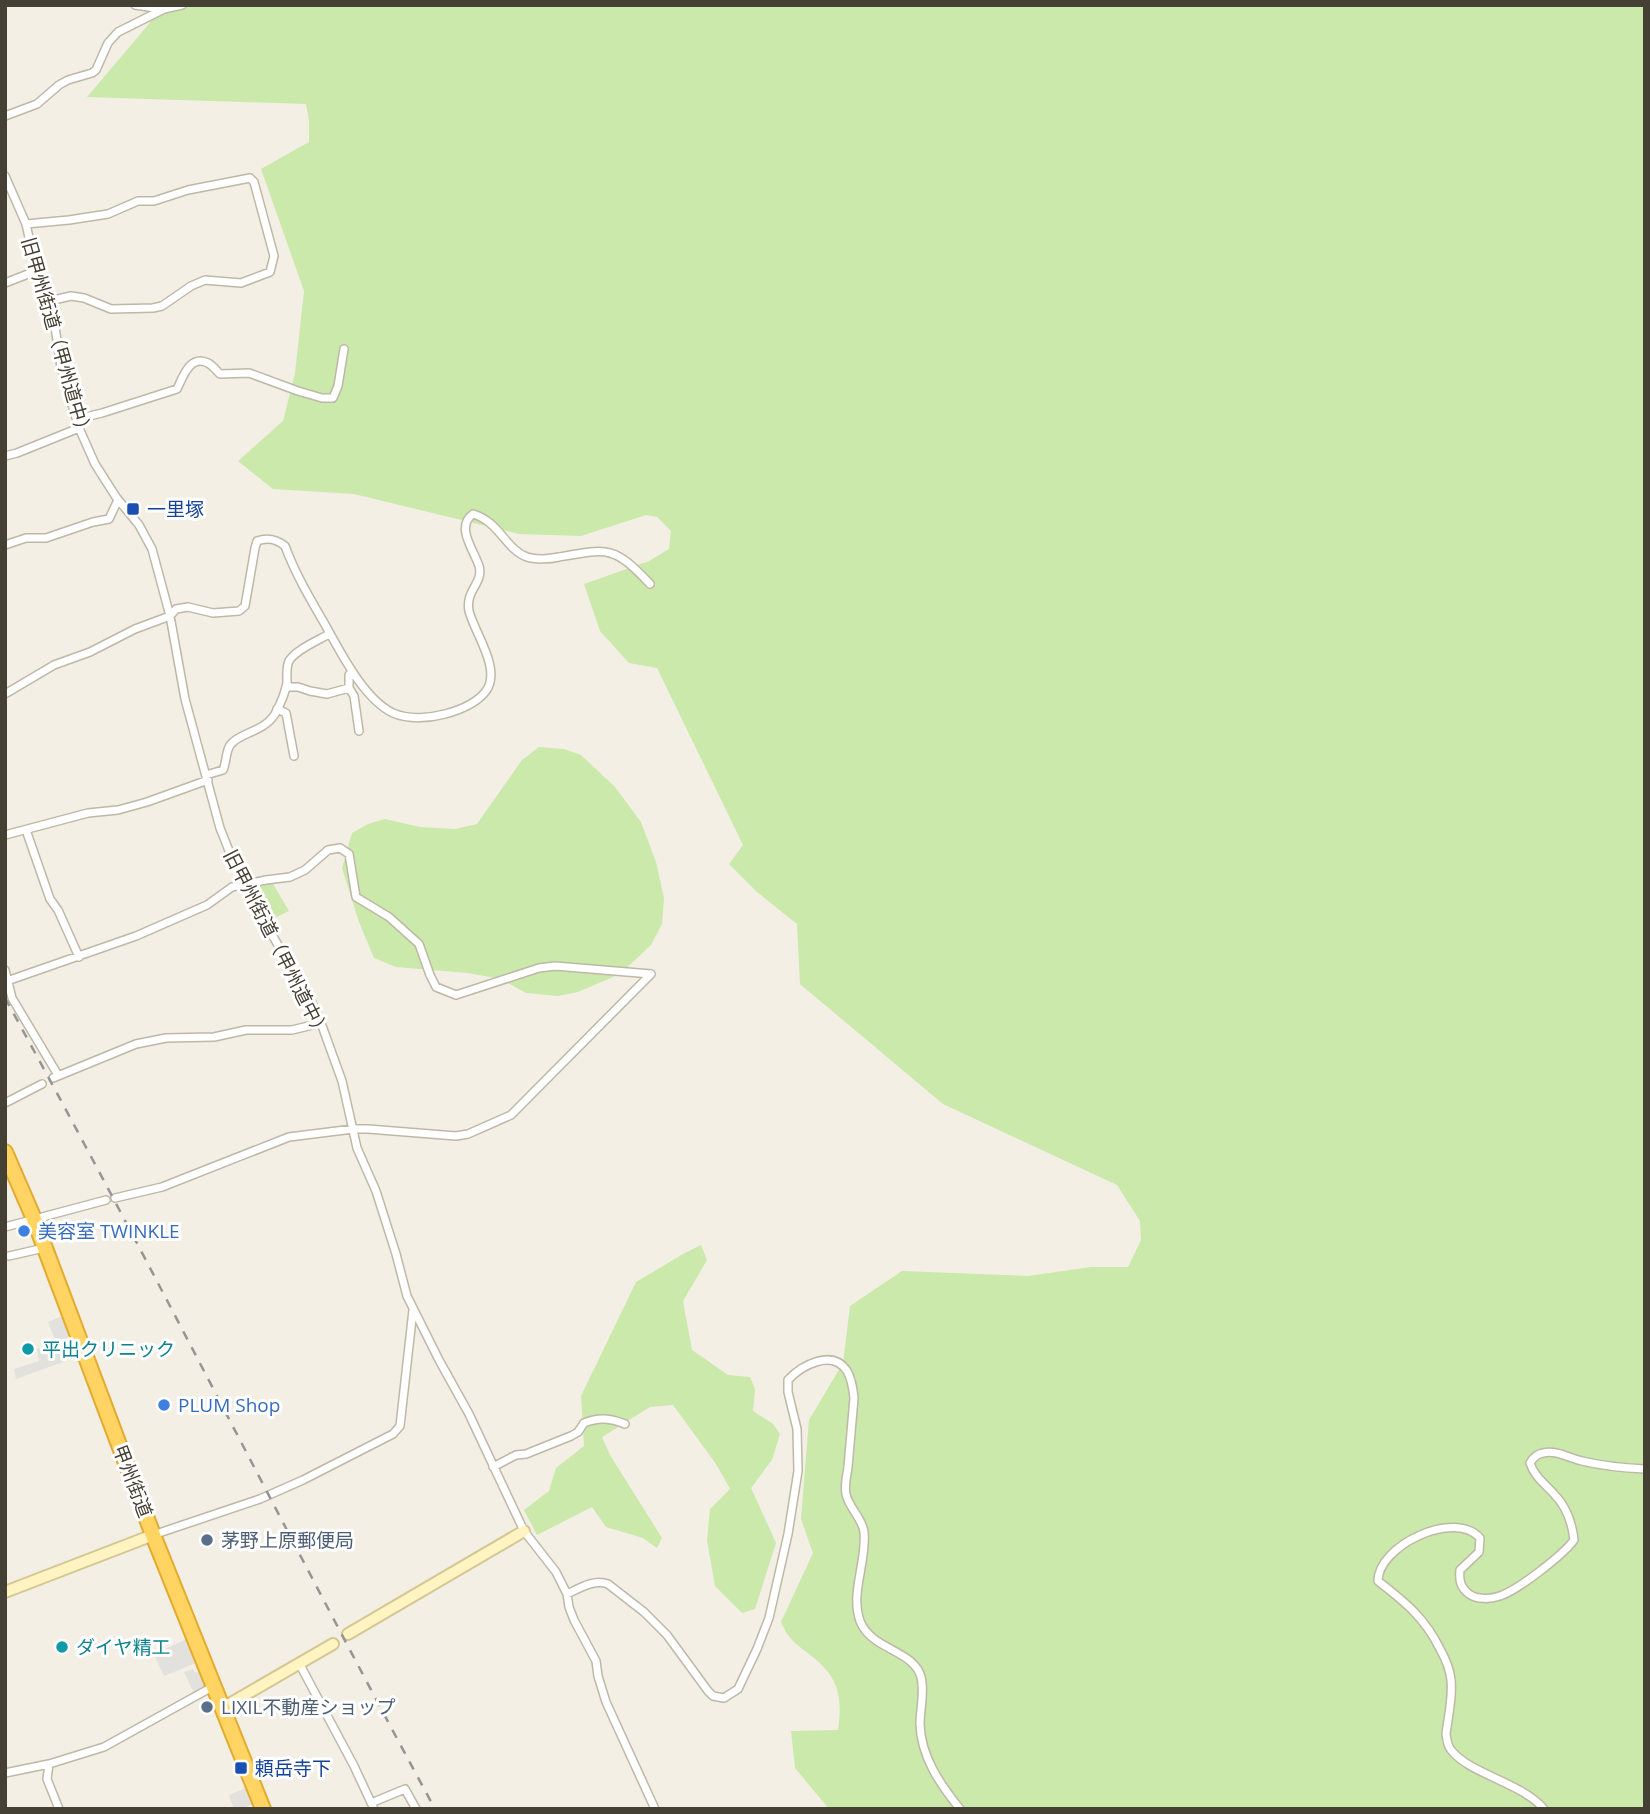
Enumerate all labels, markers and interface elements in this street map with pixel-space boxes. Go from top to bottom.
street label: 旧甲州街道（甲州道中） [16,234,98,442]
place label: 一里塚 [147,496,204,522]
marker: 一里塚 [125,501,141,517]
street label: 旧甲州街道（甲州道中） [218,845,336,1043]
place label: 美容室 TWINKLE [38,1218,180,1244]
marker: 美容室 TWINKLE [16,1223,32,1239]
place label: 平出クリニック [42,1336,175,1362]
marker: 平出クリニック [20,1341,36,1357]
place label: PLUM Shop [178,1392,280,1418]
marker: PLUM Shop [156,1397,172,1413]
street label: 甲州街道 [107,1441,159,1521]
place label: 茅野上原郵便局 [221,1527,354,1553]
marker: 茅野上原郵便局 [199,1532,215,1548]
place label: ダイヤ精工 [76,1634,170,1660]
marker: ダイヤ精工 [54,1639,70,1655]
place label: LIXIL不動産ショップ [221,1694,395,1720]
marker: LIXIL不動産ショップ [199,1699,215,1715]
place label: 頼岳寺下 [255,1755,331,1781]
marker: 頼岳寺下 [233,1760,249,1776]

